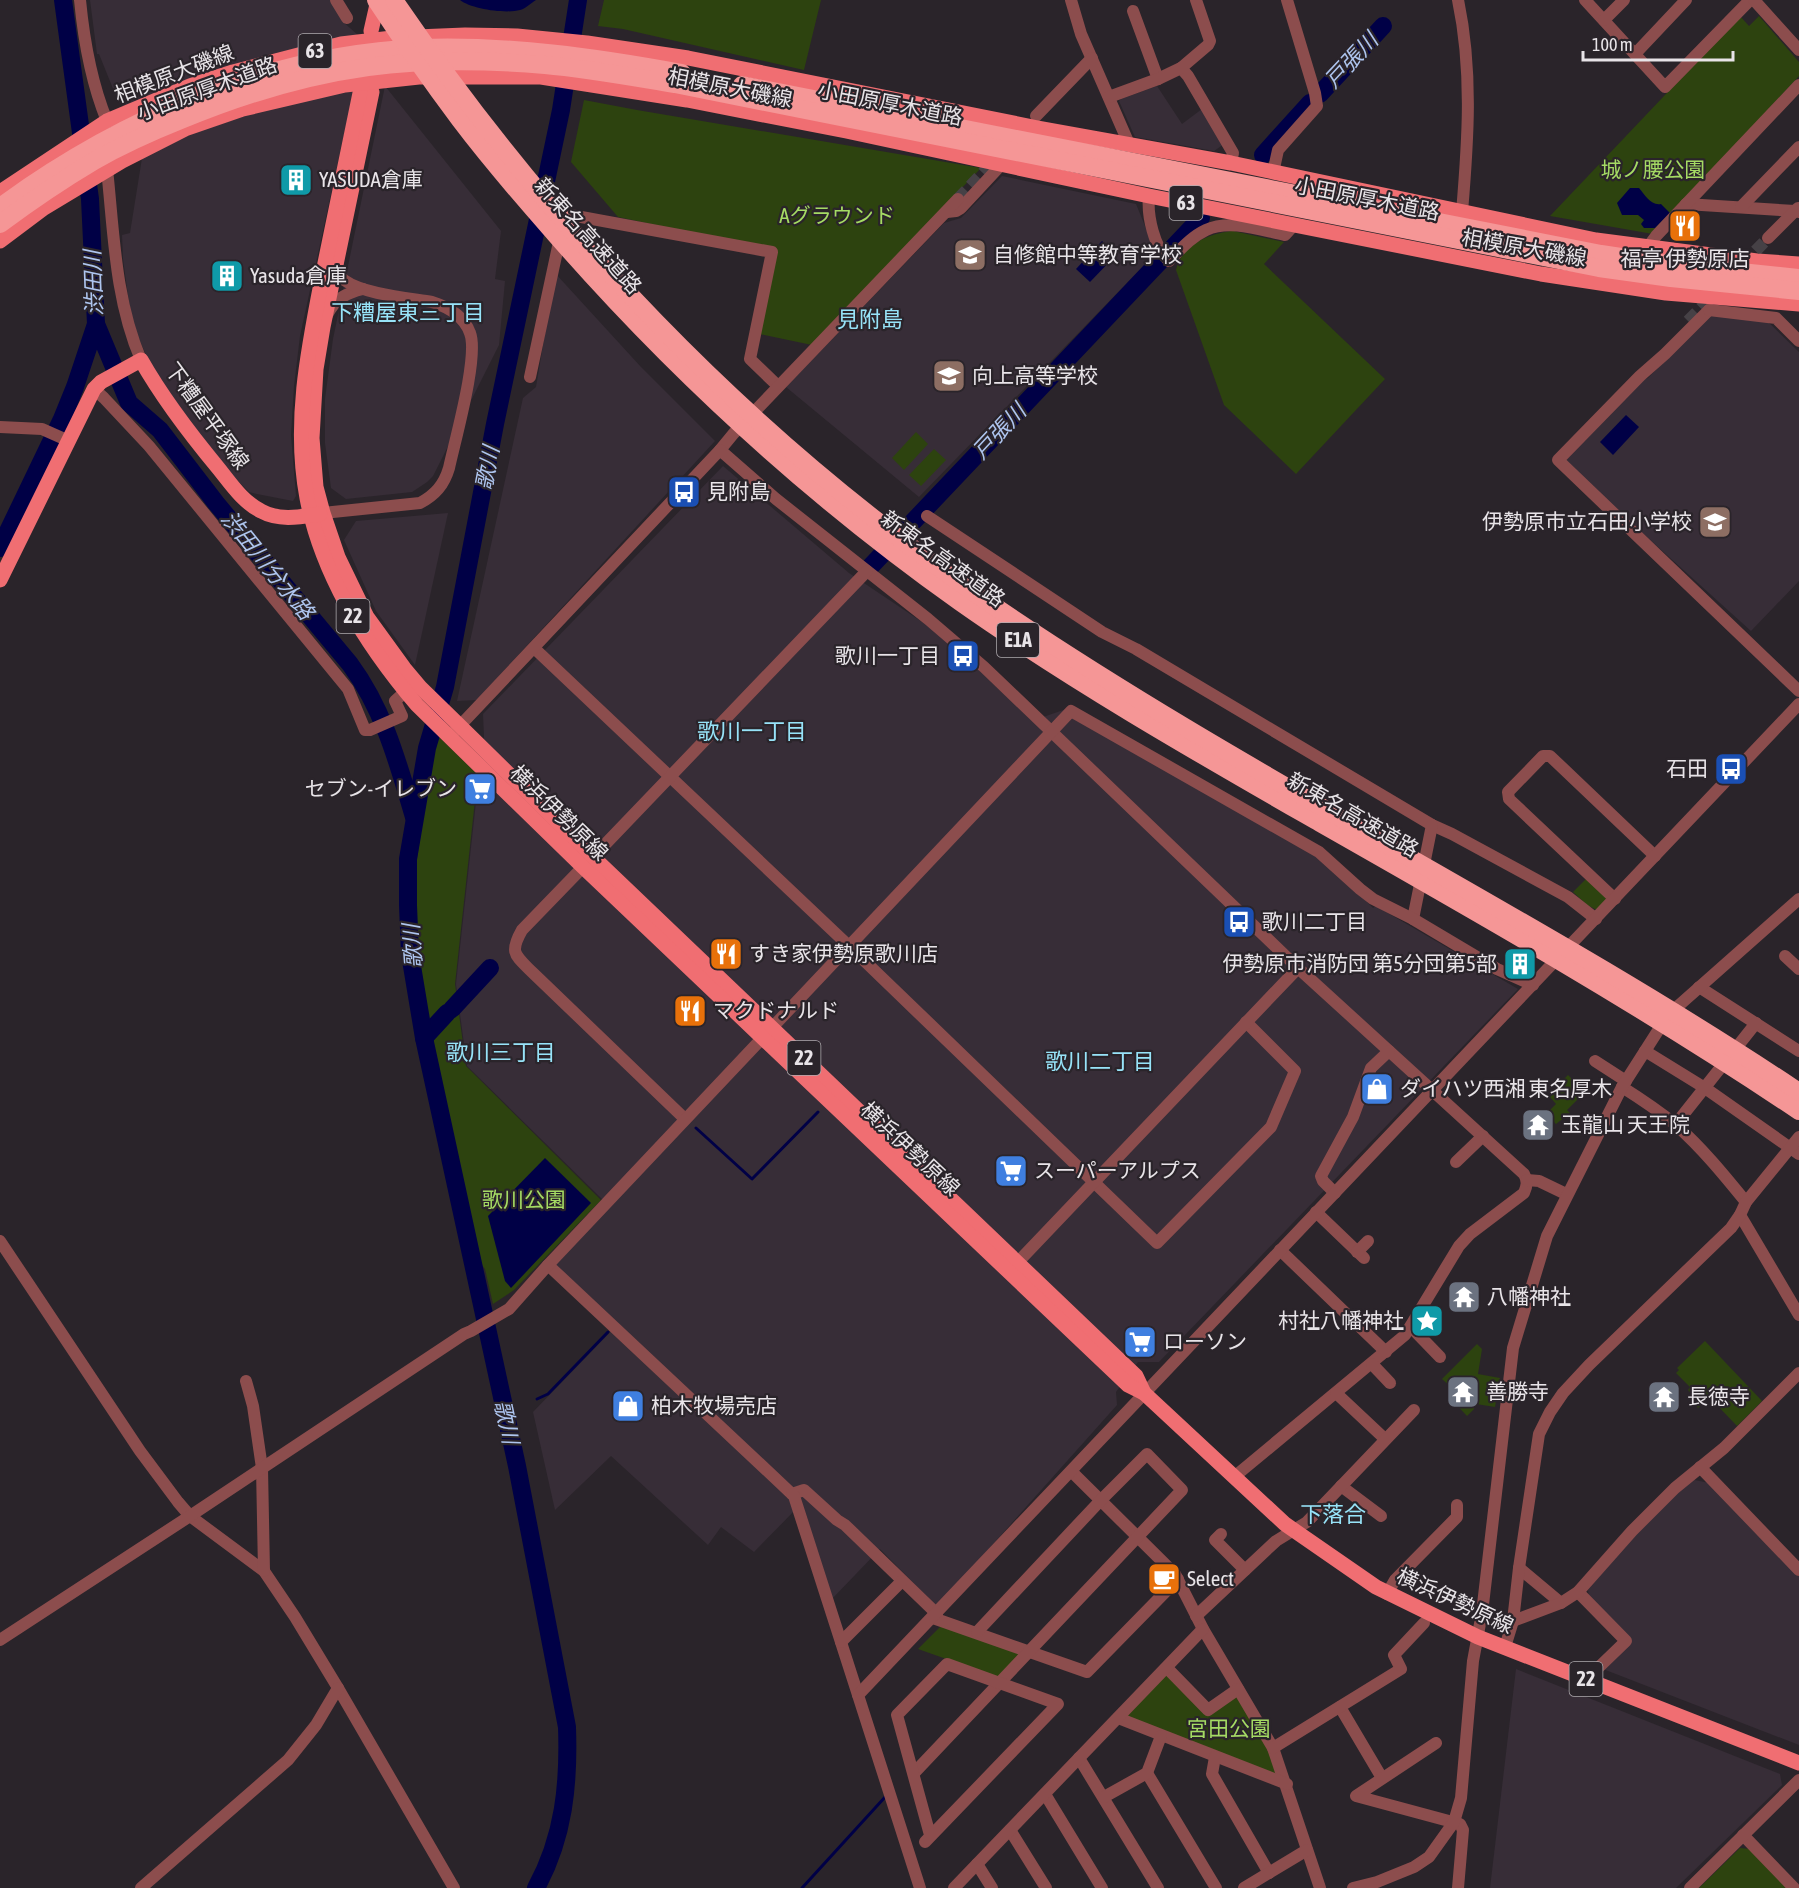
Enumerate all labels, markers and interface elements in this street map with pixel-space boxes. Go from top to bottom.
scale bar [1583,24,1733,62]
water label: 戸張川 [1319,26,1384,93]
road number: 63 [298,34,332,68]
text: 100 m [1592,34,1633,55]
street label: 相模原大磯線 [111,39,237,107]
street label: 小田原厚木道路 [133,52,280,124]
street label: 相模原大磯線 [666,63,794,111]
street label: 小田原厚木道路 [816,77,965,129]
park label: 城ノ腰公園 [1601,157,1706,181]
building icon: YASUDA倉庫 [278,162,314,198]
place label: YASUDA倉庫 [319,167,423,191]
street label: 小田原厚木道路 [1293,172,1442,224]
street label: 新東名高速道路 [531,173,647,298]
road number: 63 [1170,186,1202,220]
park label: Aグラウンド [779,203,895,227]
restaurant icon: 福亭 伊勢原店 [1667,208,1703,244]
street label: 相模原大磯線 [1460,224,1588,270]
school or university icon: 自修館中等教育学校 [952,237,988,273]
place label: 自修館中等教育学校 [993,242,1182,266]
place label: 福亭 伊勢原店 [1621,246,1749,270]
water label: 渋田川 [79,248,107,316]
building icon: Yasuda倉庫 [209,258,245,294]
place label: Yasuda倉庫 [250,263,347,287]
district label: 下糟屋東三丁目 [331,299,485,325]
district label: 見附島 [837,306,903,332]
street label: 下糟屋平塚線 [161,357,255,473]
school or university icon: 向上高等学校 [931,358,967,394]
place label: 向上高等学校 [972,363,1098,387]
water label: 戸張川 [967,397,1032,464]
water label: 歌川 [470,442,504,492]
bus stop icon: 見附島 [666,474,702,510]
place label: 見附島 [707,479,770,503]
school or university icon: 伊勢原市立石田小学校 [1697,504,1733,540]
street label: 新東名高速道路 [877,505,1010,611]
water label: 渋田川分水路 [216,506,321,626]
place label: 伊勢原市立石田小学校 [1482,509,1692,533]
road number: 22 [336,599,370,633]
road number: E1A [997,623,1039,657]
bus stop icon: 歌川一丁目 [945,638,981,674]
place label: 歌川一丁目 [835,643,940,667]
district label: 歌川一丁目 [697,718,807,744]
bus stop icon: 石田 [1713,751,1749,787]
place label: 石田 [1666,756,1708,780]
street label: 横浜伊勢原線 [506,760,613,865]
street label: 新東名高速道路 [1284,767,1423,861]
supermarket icon: セブン-イレブン [462,771,498,807]
place label: セブン-イレブン [305,776,457,800]
bus stop icon: 歌川二丁目 [1221,904,1257,940]
place label: 歌川二丁目 [1262,909,1367,933]
water label: 歌川 [397,921,427,969]
restaurant icon: すき家伊勢原歌川店 [708,936,744,972]
place label: すき家伊勢原歌川店 [749,941,938,965]
building icon: 伊勢原市消防団 第5分団第5部 [1502,946,1538,982]
place label: 伊勢原市消防団 第5分団第5部 [1222,951,1497,975]
restaurant icon: マクドナルド [672,993,708,1029]
place label: マクドナルド [713,998,839,1022]
district label: 歌川三丁目 [446,1039,556,1065]
road number: 22 [788,1041,820,1075]
district label: 歌川二丁目 [1045,1048,1155,1074]
shop icon: ダイハツ西湘 東名厚木 [1359,1071,1395,1107]
place label: ダイハツ西湘 東名厚木 [1400,1076,1612,1100]
street label: 横浜伊勢原線 [856,1097,965,1200]
temple icon: 玉龍山 天王院 [1520,1107,1556,1143]
place label: 玉龍山 天王院 [1561,1112,1690,1136]
supermarket icon: スーパーアルプス [993,1153,1029,1189]
place label: スーパーアルプス [1034,1158,1201,1182]
park label: 歌川公園 [482,1187,566,1211]
temple icon: 八幡神社 [1446,1279,1482,1315]
place label: 八幡神社 [1487,1284,1571,1308]
place icon: 村社八幡神社 [1409,1303,1445,1339]
place label: 村社八幡神社 [1278,1308,1404,1332]
supermarket icon: ローソン [1122,1324,1158,1360]
place label: ローソン [1163,1329,1247,1353]
temple icon: 善勝寺 [1445,1374,1481,1410]
place label: 善勝寺 [1486,1379,1549,1403]
temple icon: 長徳寺 [1646,1379,1682,1415]
place label: 長徳寺 [1687,1384,1750,1408]
shop icon: 柏木牧場売店 [610,1388,646,1424]
place label: 柏木牧場売店 [651,1393,777,1417]
water label: 歌川 [490,1398,525,1448]
district label: 下落合 [1300,1501,1366,1527]
cafe icon: Select [1146,1561,1182,1597]
street label: 横浜伊勢原線 [1393,1563,1518,1638]
place label: Select [1187,1566,1234,1590]
road number: 22 [1570,1662,1602,1696]
park label: 宮田公園 [1187,1716,1271,1740]

